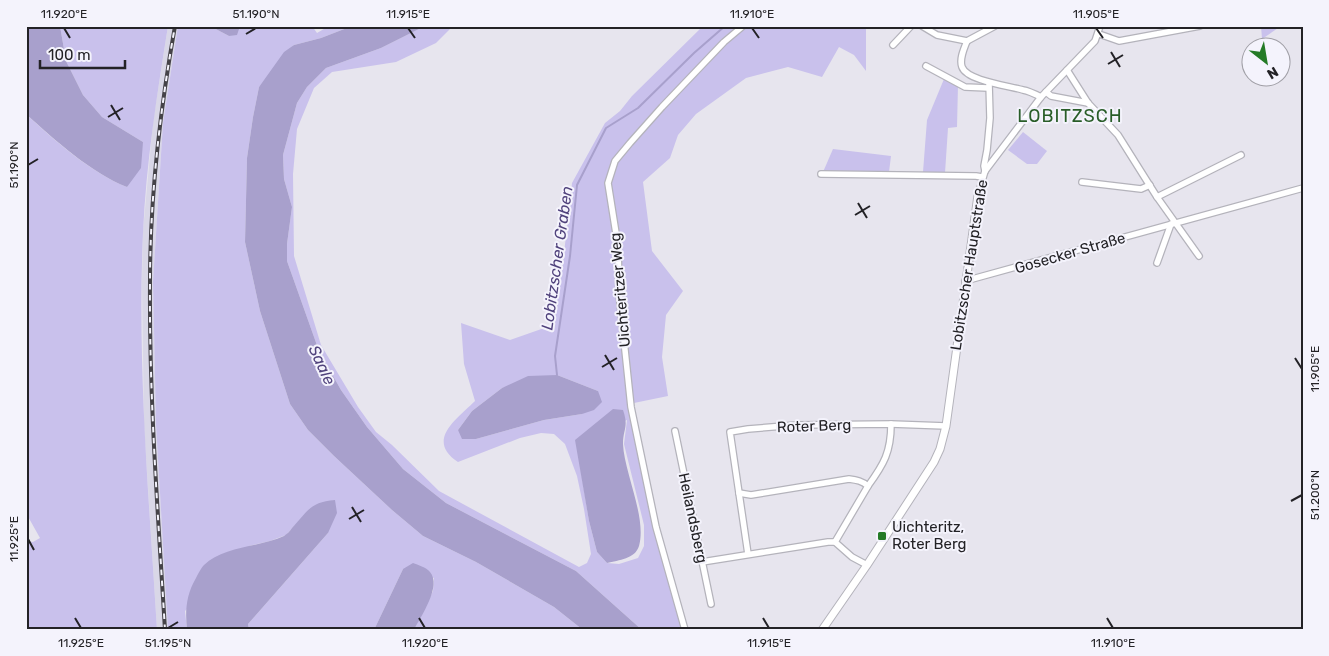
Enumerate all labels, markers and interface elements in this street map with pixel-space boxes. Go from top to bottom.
text: 11.920°E [41,7,87,21]
text: 51.190°N [232,7,280,21]
text: 11.915°E [386,7,430,21]
text: 11.910°E [730,7,774,21]
text: 11.905°E [1073,7,1119,21]
scale bar [40,38,125,70]
north arrow [1242,38,1292,88]
text: 100 m [48,46,90,64]
text: N [1264,63,1281,83]
district label: LOBITZSCH [1017,105,1123,127]
text: 51.190°N [7,141,21,189]
street label: Lobitzscher Hauptstraße [947,178,991,352]
water label: Lobitzscher Graben [537,185,577,331]
street label: Gosecker Straße [1013,229,1127,277]
street label: Uichteritzer Weg [606,232,634,348]
water label: Saale [305,342,339,388]
text: 11.905°E [1308,346,1322,392]
street label: Roter Berg [776,416,852,436]
text: 51.200°N [1308,470,1322,520]
street label: Heilandsberg [675,471,711,565]
text: 11.925°E [7,516,21,562]
place label: Uichteritz, Roter Berg [892,518,967,553]
marker: Uichteritz, Roter Berg [876,530,888,542]
text: 11.925°E [58,636,104,650]
text: 51.195°N [145,636,191,650]
text: 11.920°E [402,636,448,650]
text: 11.915°E [747,636,791,650]
text: 11.910°E [1091,636,1135,650]

